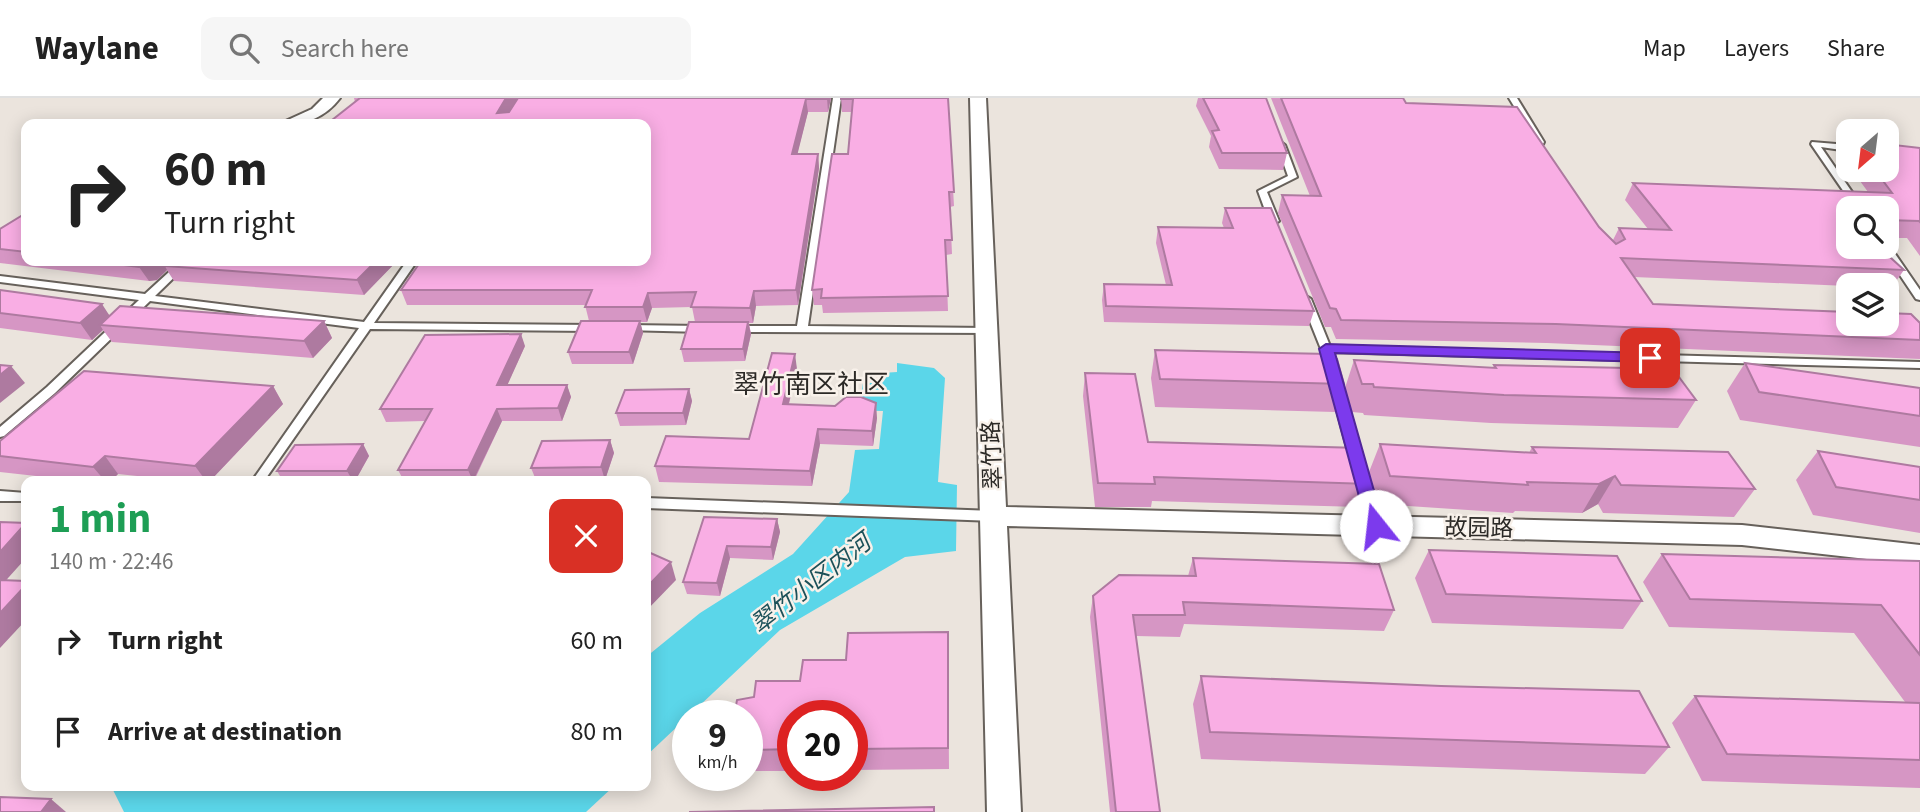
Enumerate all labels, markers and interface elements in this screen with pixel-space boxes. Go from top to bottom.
search box [201,17,691,80]
text: Waylane [35,25,159,72]
icon: search [225,29,263,67]
text: Search here [281,30,409,67]
text: Map [1643,31,1686,66]
text: Layers [1724,31,1789,66]
text: Share [1827,31,1885,66]
north arrow [1836,119,1899,182]
map controls [1836,119,1899,336]
text: 60 m [164,135,268,205]
icon: right [49,147,140,238]
button: search [1836,196,1899,259]
text: Turn right [164,200,295,246]
button: layers [1836,273,1899,336]
pin [1620,328,1680,388]
icon: arrive [1631,339,1669,377]
district label: 翠竹南区社区 [733,366,889,403]
street label: 翠竹路 [974,420,1010,490]
text: 1 min [49,489,151,549]
position arrow [1339,489,1413,563]
button: close [549,499,623,573]
street label: 故园路 [1444,511,1514,545]
water label: 翠竹小区内河 [743,523,882,642]
text: 140 m · 22:46 [49,545,173,578]
icon: right [49,622,87,660]
text: Turn right [108,622,223,659]
text: 60 m [570,622,623,659]
speed limit sign: 20 [777,700,868,791]
text: 9 [708,711,727,761]
icon: arrive [49,713,87,751]
text: Arrive at destination [108,713,342,750]
text: 80 m [570,713,623,750]
text: km/h [698,750,737,775]

